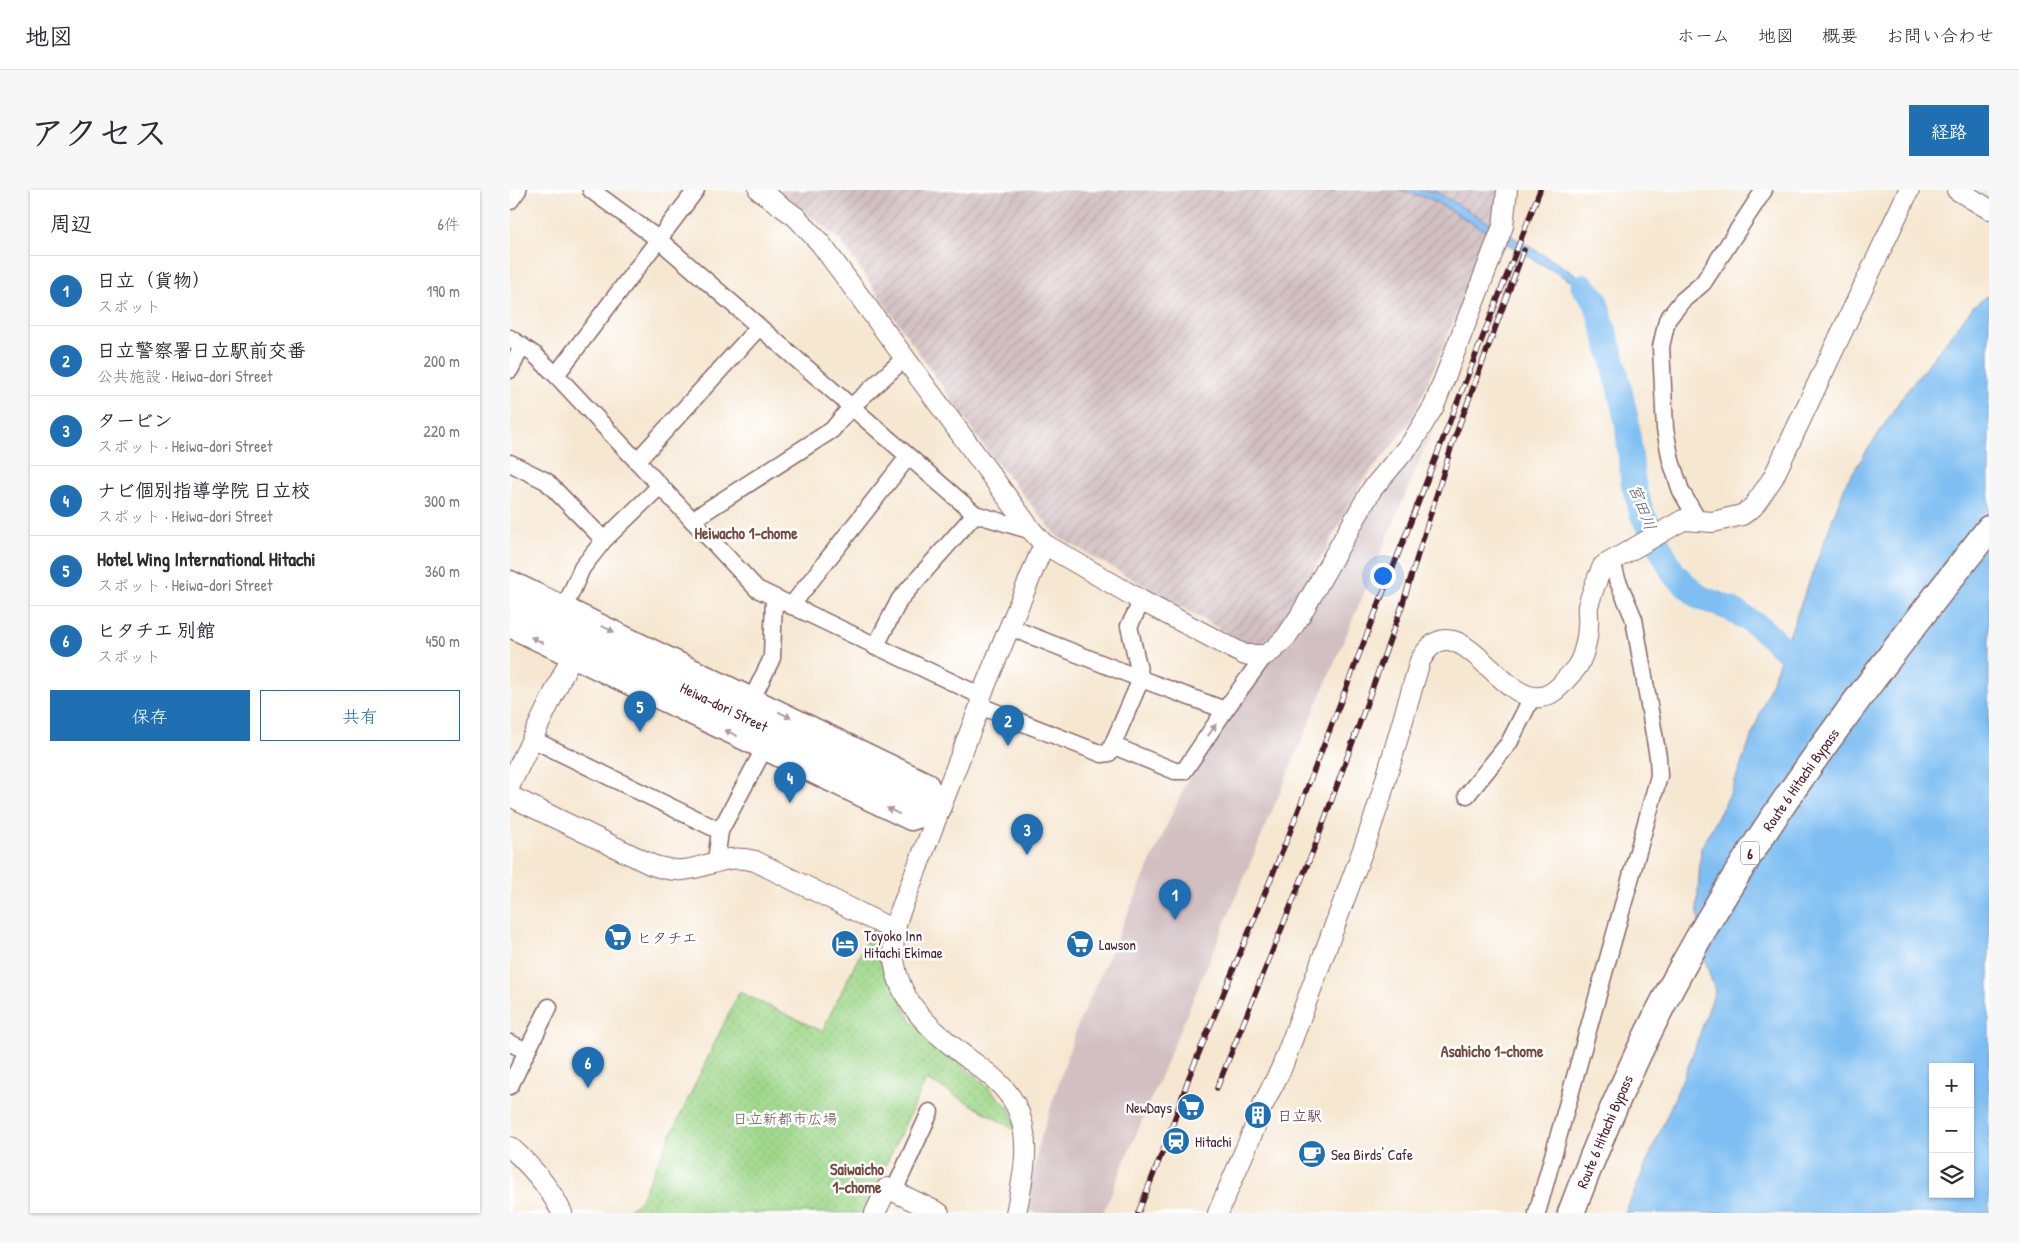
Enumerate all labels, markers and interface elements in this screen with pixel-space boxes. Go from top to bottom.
text: 地図 [25,20,73,52]
text: ホーム [1677,23,1730,48]
text: 地図 [1758,23,1794,48]
text: 概要 [1822,23,1858,48]
text: お問い合わせ [1886,23,1994,48]
button: 経路 [1909,105,1989,156]
text: アクセス [30,109,168,156]
text: 周辺 [50,209,92,238]
text: 6件 [438,213,460,235]
text: 日立（貨物） [97,267,211,293]
text: 1 [63,280,69,302]
text: 190 m [427,280,460,302]
text: スポット [97,295,161,317]
text: 日立警察署日立駅前交番 [97,337,306,363]
text: 2 [62,350,70,372]
text: 200 m [424,350,460,372]
text: 公共施設 · Heiwa-dori Street [97,365,273,387]
text: タービン [97,407,173,433]
text: 3 [62,420,70,442]
text: 220 m [423,420,460,442]
text: スポット · Heiwa-dori Street [97,435,273,457]
text: ナビ個別指導学院 日立校 [97,477,310,503]
water label: 宮田川 [1624,481,1662,533]
text: 4 [63,490,69,512]
text: 300 m [424,490,460,512]
text: スポット · Heiwa-dori Street [97,505,273,527]
district label: Heiwacho 1-chome [694,522,798,544]
text: Hotel Wing International Hitachi [97,546,316,572]
text: 5 [63,560,69,582]
text: 360 m [425,560,460,582]
your location [1370,563,1396,589]
text: スポット · Heiwa-dori Street [97,574,273,596]
text: ヒタチエ 別館 [97,617,215,643]
one-way arrow [600,625,615,633]
text: 6 [63,630,69,652]
text: 450 m [426,630,460,652]
one-way arrow [530,635,544,643]
text: スポット [97,645,161,667]
street label: Heiwa-dori Street [677,676,772,737]
button: 保存 [50,690,250,741]
button: 共有 [260,690,460,741]
pin: 5 [624,691,656,732]
pin: 2 [992,705,1024,746]
one-way arrow [778,711,792,719]
one-way arrow [1207,723,1216,737]
street label: Route 6 Hitachi Bypass [1757,723,1844,835]
one-way arrow [724,729,738,737]
pin: 4 [774,762,806,803]
one-way arrow [886,807,900,815]
pin: 3 [1011,814,1043,855]
road number: 6 [1741,841,1759,864]
pin: 1 [1159,879,1191,920]
supermarket icon: ヒタチエ [603,922,633,952]
place label: Toyoko Inn Hitachi Ekimae [864,925,943,963]
place label: ヒタチエ [637,927,697,948]
hotel icon: Toyoko Inn Hitachi Ekimae [830,929,860,959]
supermarket icon: Lawson [1065,929,1095,959]
place label: Lawson [1099,934,1136,955]
district label: Asahicho 1-chome [1441,1040,1544,1062]
pin: 6 [572,1047,604,1088]
map controls [1929,1063,1974,1198]
button: + [1929,1063,1974,1108]
street label: Route 6 Hitachi Bypass [1571,1071,1638,1191]
supermarket icon: NewDays [1176,1092,1206,1122]
place label: NewDays [1126,1097,1172,1118]
building icon: 日立駅 [1243,1100,1273,1130]
place label: 日立駅 [1277,1105,1322,1126]
park label: 日立新都市広場 [732,1108,838,1129]
button: − [1929,1108,1974,1153]
station icon: Hitachi [1161,1126,1191,1156]
place label: Hitachi [1195,1131,1232,1152]
cafe icon: Sea Birds' Cafe [1297,1139,1327,1169]
place label: Sea Birds' Cafe [1331,1144,1413,1165]
button: layers [1929,1153,1974,1198]
district label: Saiwaicho 1-chome [830,1158,884,1198]

